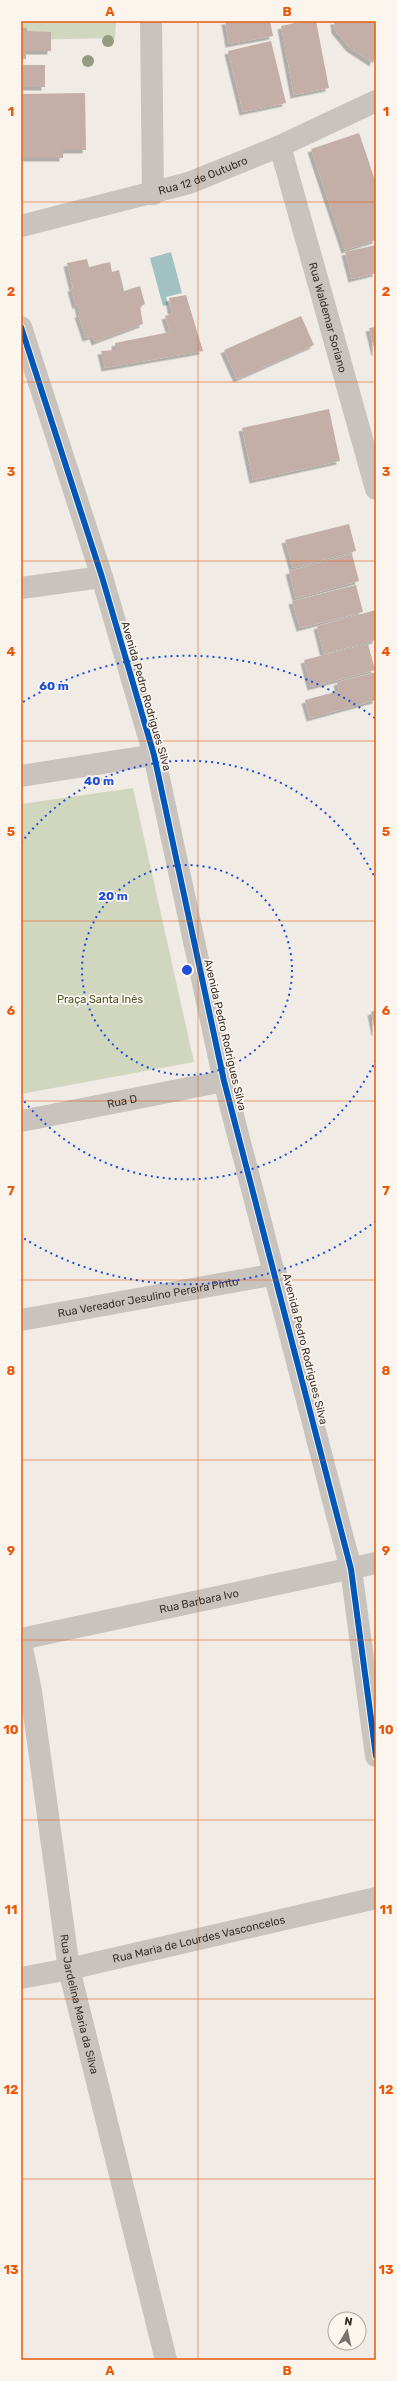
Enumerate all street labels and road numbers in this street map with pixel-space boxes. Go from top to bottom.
street label: Rua 12 de Outubro [157,153,249,197]
street label: Rua Waldemar Soriano [306,261,350,374]
street label: Avenida Pedro Rodrigues Silva [118,620,174,772]
street label: Avenida Pedro Rodrigues Silva [201,958,249,1112]
street label: Rua D [106,1092,138,1110]
street label: Avenida Pedro Rodrigues Silva [280,1272,330,1426]
street label: Rua Vereador Jesulino Pereira Pinto [57,1274,239,1320]
street label: Rua Barbara Ivo [158,1586,240,1616]
street label: Rua Maria de Lourdes Vasconcelos [111,1913,287,1965]
street label: Rua Jardelina Maria da Silva [58,1933,101,2075]

